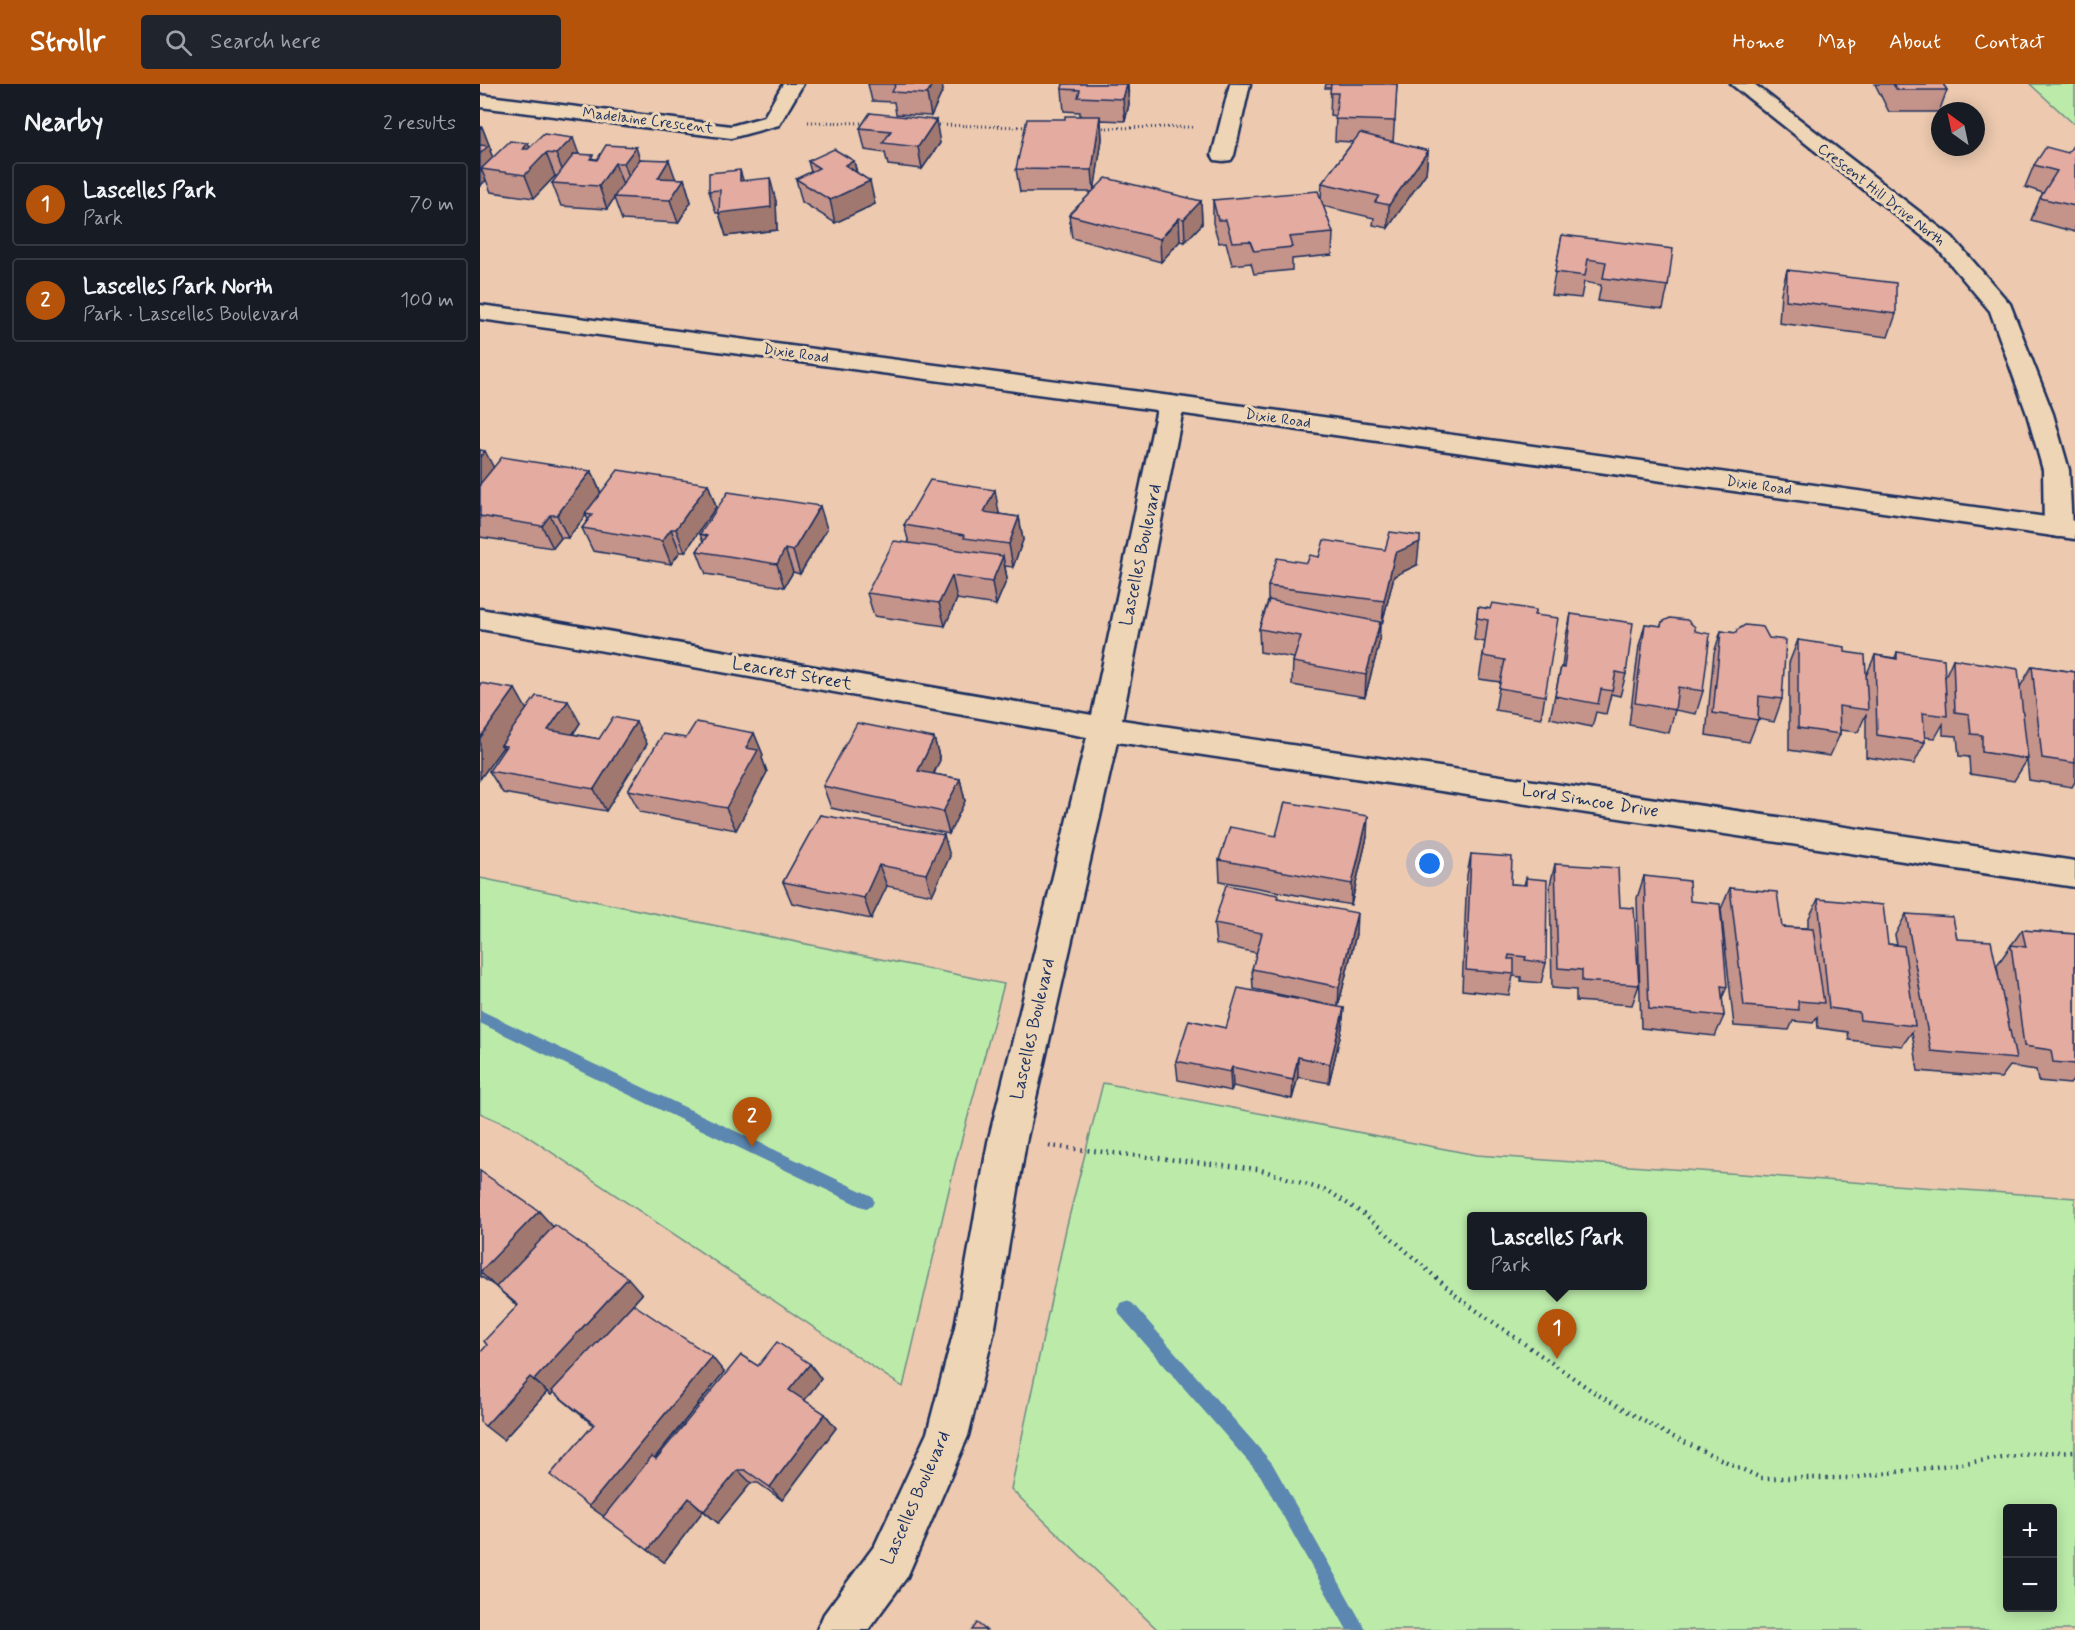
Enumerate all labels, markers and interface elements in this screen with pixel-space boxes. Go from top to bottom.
search box [141,15,561,69]
text: Strollr [30,24,105,61]
icon: search [162,26,195,59]
text: Search here [210,28,321,56]
text: Home [1733,28,1785,56]
text: Map [1818,28,1856,56]
text: About [1889,28,1941,56]
text: Contact [1974,28,2045,56]
north arrow [1931,102,1985,156]
street label: Madelaine Crescent [581,103,715,139]
text: Nearby [24,106,103,140]
text: 2 results [383,110,456,137]
street label: Crescent Hill Drive North [1813,139,1949,251]
text: Lascelles Park [83,177,216,205]
text: 1 [41,191,50,218]
text: 70 m [409,191,454,218]
text: Park [83,205,123,232]
text: Lascelles Park North [83,273,273,301]
text: 2 [41,287,50,314]
text: 100 m [400,287,454,314]
text: Park · Lascelles Boulevard [83,301,299,328]
street label: Dixie Road [762,340,830,368]
street label: Dixie Road [1244,405,1312,433]
street label: Dixie Road [1725,472,1793,500]
street label: Lascelles Boulevard [1114,482,1168,628]
street label: Leacrest Street [730,652,854,696]
street label: Lord Simcoe Drive [1520,778,1660,824]
your location [1415,849,1444,878]
street label: Lascelles Boulevard [1005,956,1061,1102]
pin: 2 [732,1098,772,1147]
popup [1467,1212,1647,1290]
text: Lascelles Park [1491,1224,1623,1252]
text: Park [1491,1252,1530,1279]
pin: 1 [1538,1310,1576,1359]
street label: Lascelles Boulevard [876,1427,956,1569]
map controls [2003,1504,2057,1612]
button: + [2003,1504,2057,1558]
button: − [2003,1558,2057,1612]

